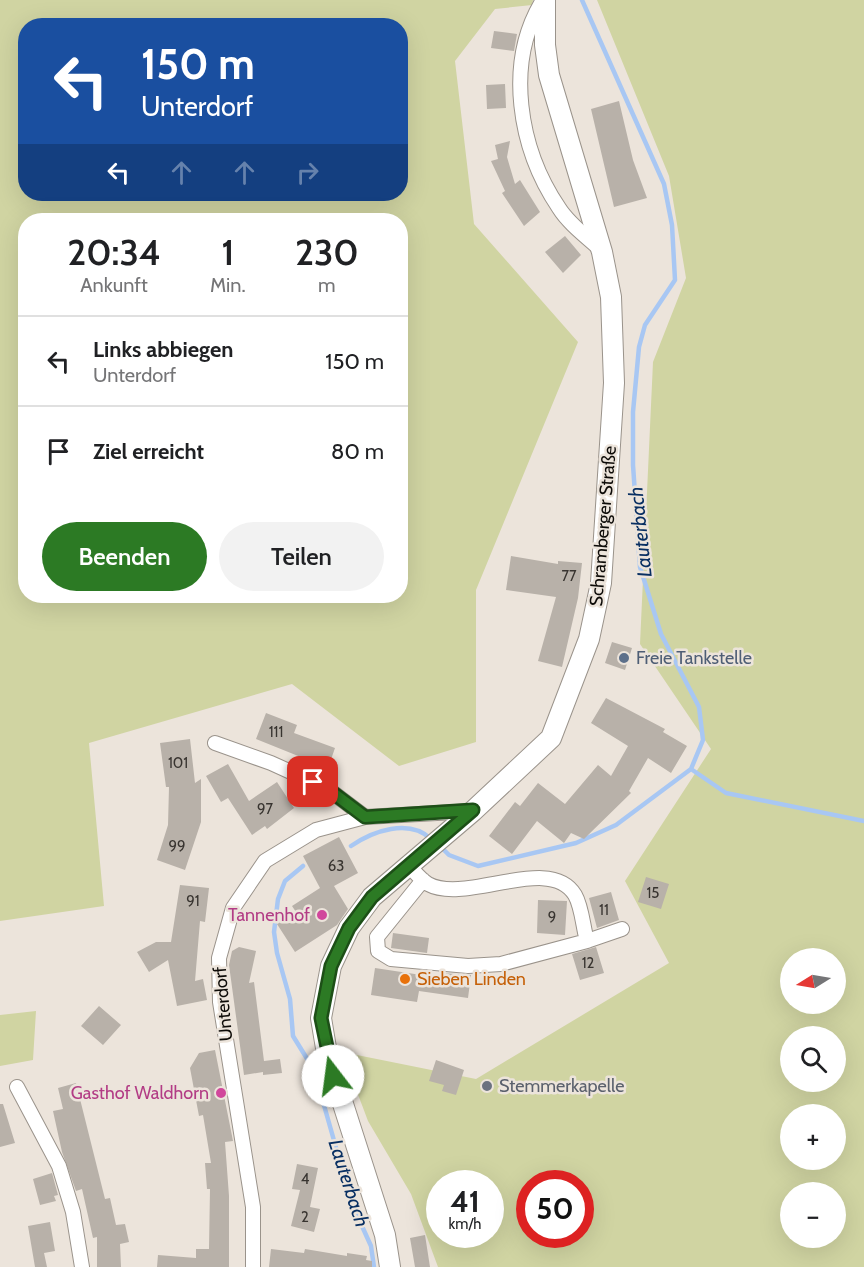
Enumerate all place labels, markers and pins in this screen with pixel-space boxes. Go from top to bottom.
place label: Freie Tankstelle [636,647,752,669]
marker: Freie Tankstelle [617,651,631,665]
pin [287,756,338,807]
place label: Tannenhof [228,904,310,926]
marker: Tannenhof [315,908,329,922]
place label: Sieben Linden [417,968,526,990]
marker: Sieben Linden [398,972,412,986]
place label: Stemmerkapelle [499,1075,624,1097]
marker: Stemmerkapelle [480,1079,494,1093]
place label: Gasthof Waldhorn [71,1082,209,1104]
marker: Gasthof Waldhorn [214,1086,228,1100]

